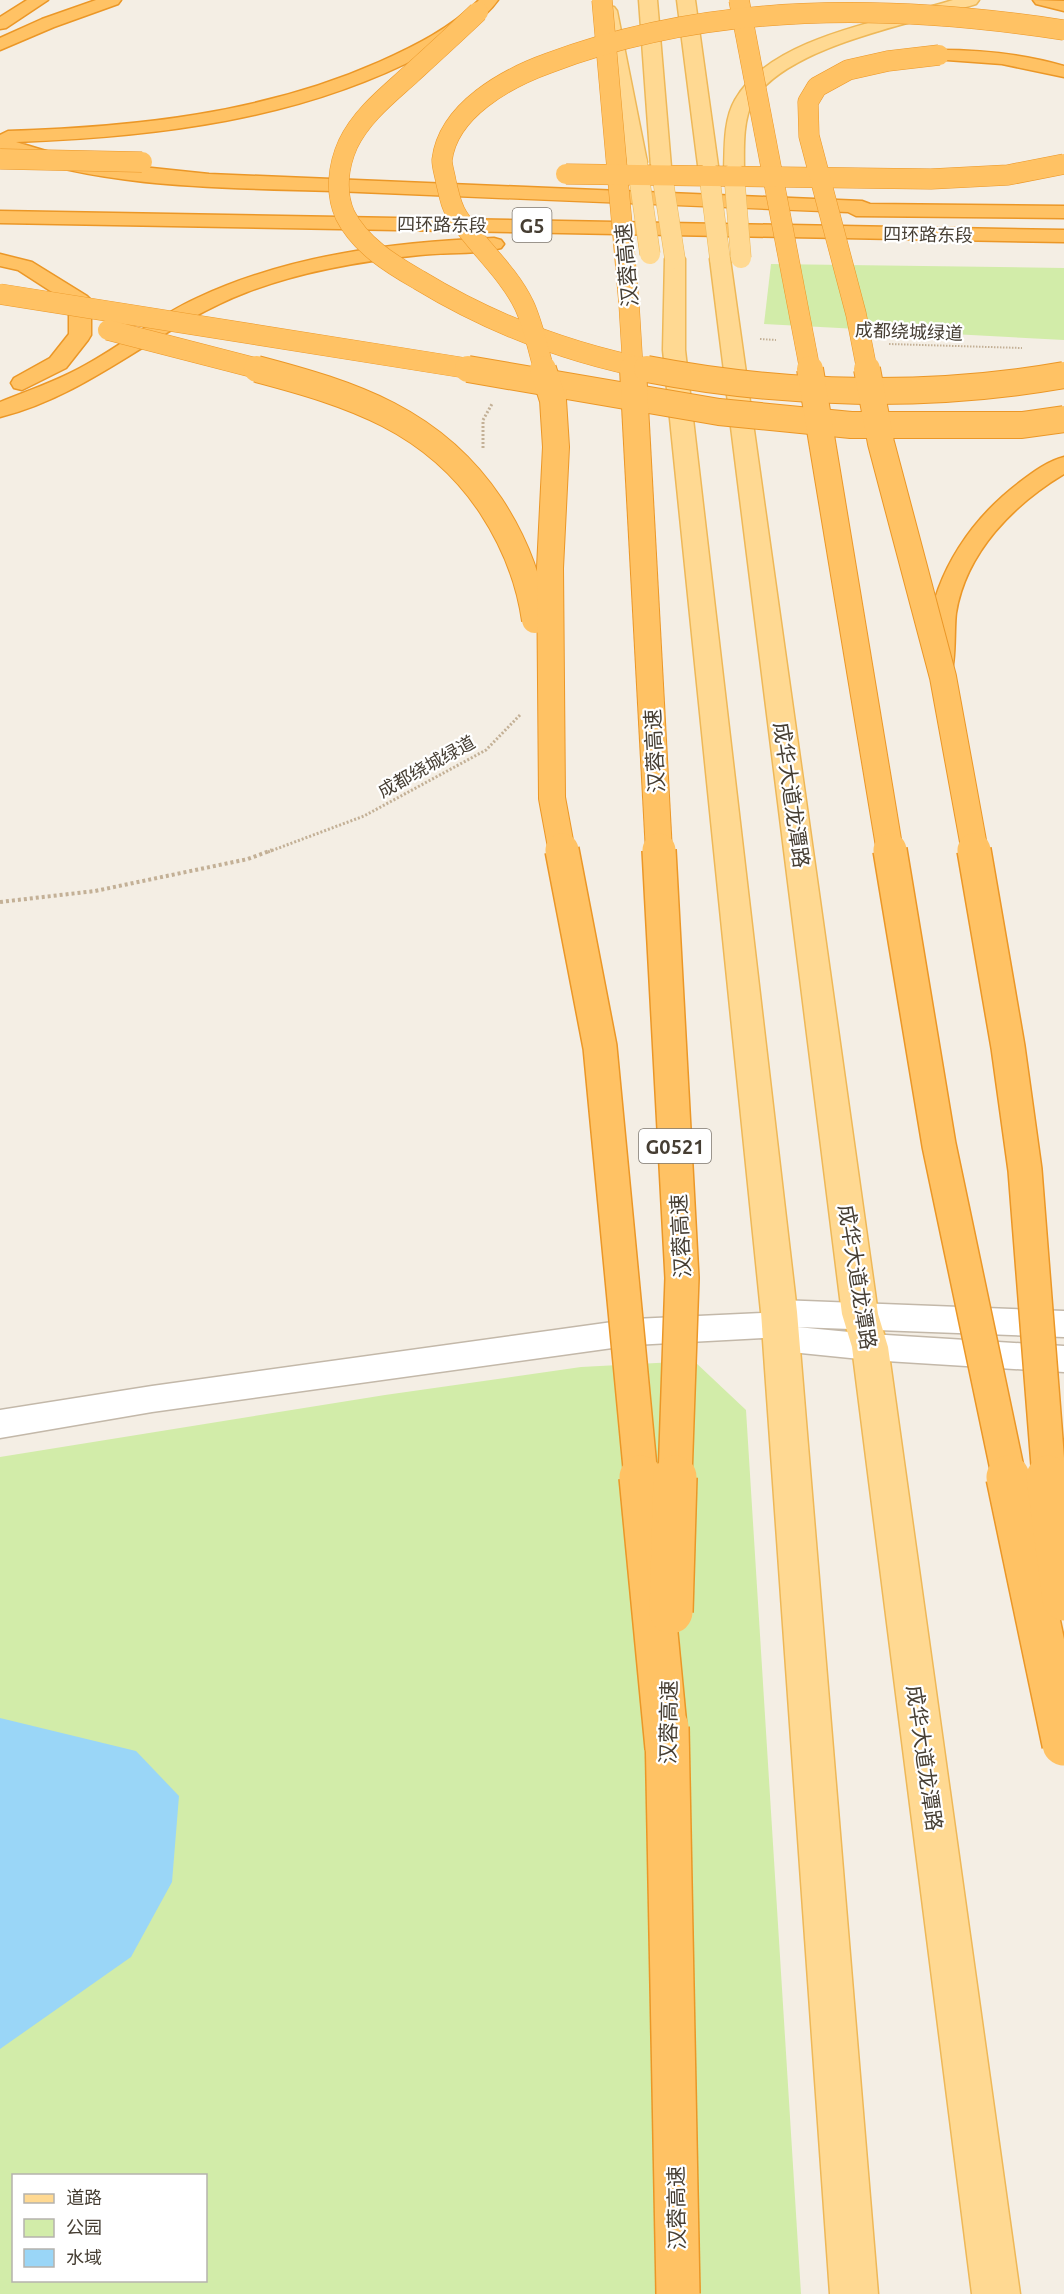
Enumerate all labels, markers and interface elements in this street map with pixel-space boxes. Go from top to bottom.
road number: G5 [512,208,552,242]
street label: 四环路东段 [397,213,487,235]
street label: 汉蓉高速 [610,222,642,308]
street label: 四环路东段 [883,223,973,245]
street label: 成都绕城绿道 [855,319,963,343]
street label: 汉蓉高速 [640,708,668,794]
street label: 成华大道龙潭路 [770,721,814,869]
street label: 成都绕城绿道 [374,731,478,801]
road number: G0521 [639,1129,711,1163]
street label: 汉蓉高速 [666,1193,694,1279]
street label: 成华大道龙潭路 [835,1203,881,1351]
street label: 汉蓉高速 [655,1680,681,1764]
street label: 成华大道龙潭路 [903,1684,947,1832]
street label: 汉蓉高速 [663,2166,689,2250]
legend [12,2174,207,2282]
text: 道路 [66,2187,102,2207]
text: 公园 [66,2217,102,2237]
text: 水域 [66,2247,102,2267]

